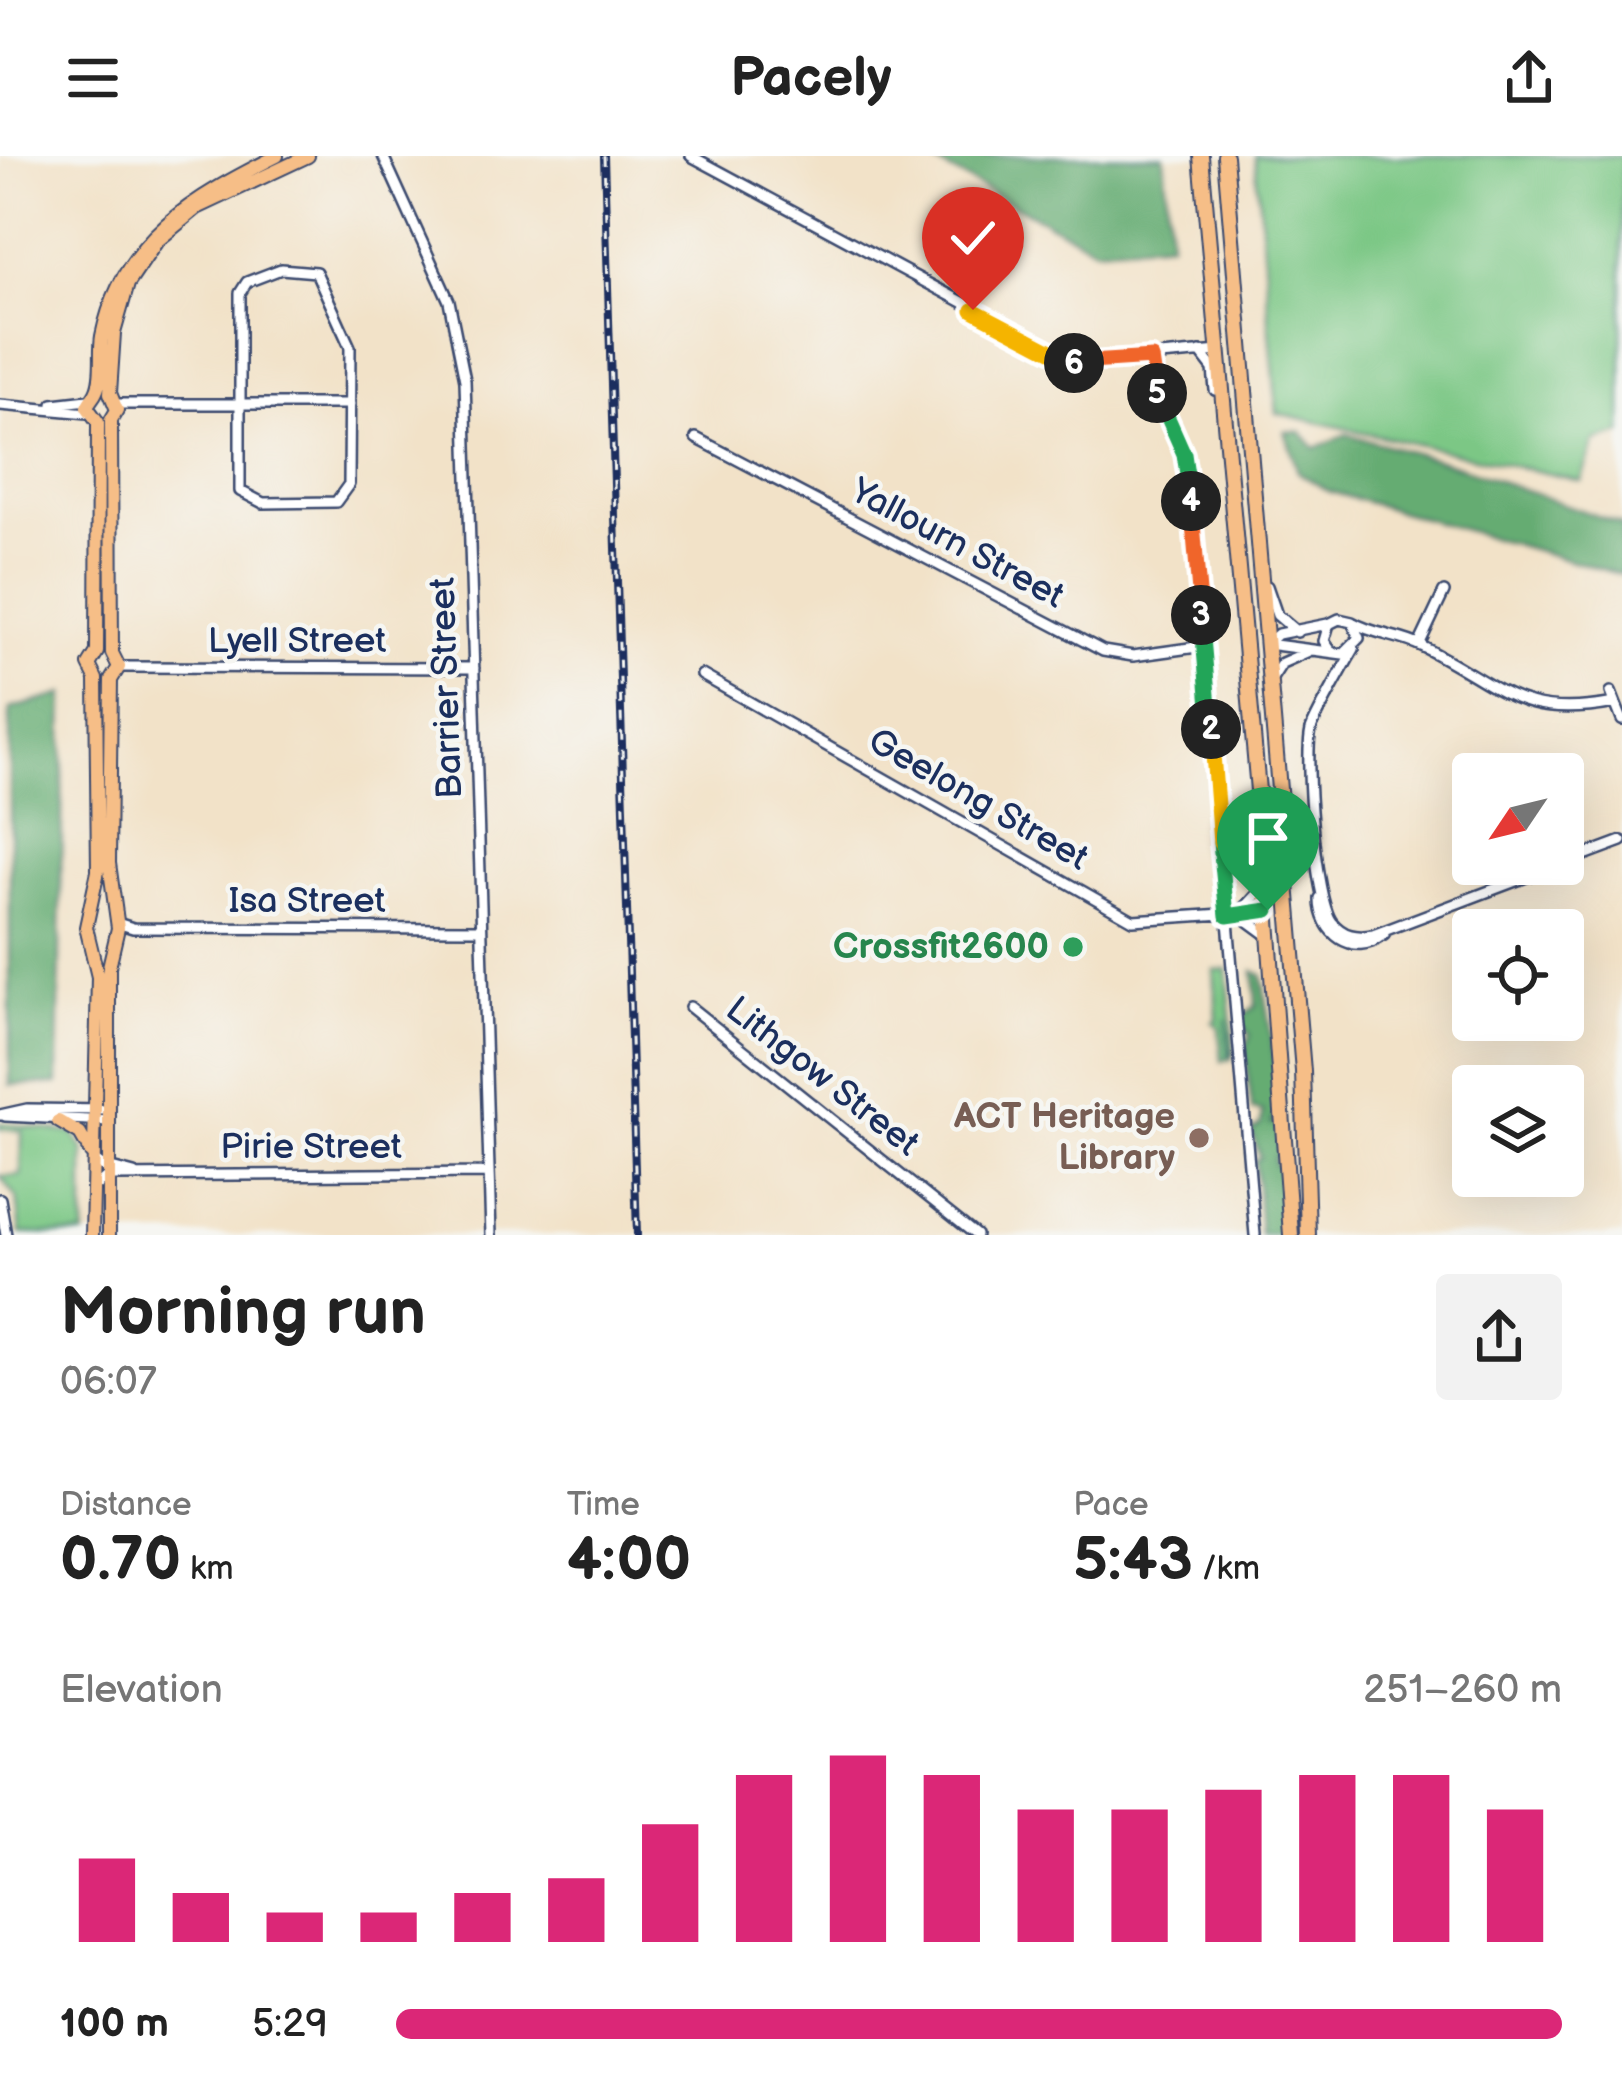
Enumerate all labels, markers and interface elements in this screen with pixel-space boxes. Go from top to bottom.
icon: menu [60,45,126,111]
icon: share [1496,45,1562,111]
text: Pacely [730,46,892,111]
pin [922,187,1024,310]
icon: check [940,205,1006,271]
pin: 6 [1044,333,1104,393]
text: 6 [1064,343,1084,383]
pin: 5 [1127,363,1187,423]
text: 5 [1147,373,1167,413]
street label: Yallourn Street [842,469,1071,618]
pin: 4 [1161,471,1221,531]
text: 4 [1181,481,1201,521]
street label: Barrier Street [422,576,472,800]
pin: 3 [1171,585,1231,645]
text: 3 [1191,595,1211,635]
street label: Lyell Street [208,620,386,663]
pin: 2 [1181,699,1241,759]
text: 2 [1201,709,1221,749]
street label: Geelong Street [860,720,1096,880]
north arrow [1452,753,1584,885]
map controls [1452,753,1584,1197]
pin [1217,787,1319,910]
icon: arrive [1235,805,1301,871]
street label: Isa Street [228,880,386,923]
button: locate [1452,909,1584,1041]
place label: Crossfit2600 [833,926,1049,969]
marker: Crossfit2600 [1060,934,1086,960]
street label: Lithgow Street [717,988,927,1166]
button: layers [1452,1065,1584,1197]
place label: ACT Heritage Library [953,1096,1176,1180]
marker: ACT Heritage Library [1186,1125,1212,1151]
street label: Pirie Street [220,1126,402,1169]
text: Morning run [60,1274,426,1353]
button: share [1436,1274,1562,1400]
text: 06:07 [60,1359,157,1406]
text: Distance [60,1485,192,1525]
text: Time [567,1485,640,1525]
text: Pace [1073,1485,1149,1525]
text: 0.70 [60,1525,181,1597]
text: 4:00 [567,1525,691,1597]
text: 5:43 [1073,1525,1193,1597]
text: km [181,1549,233,1589]
text: /km [1193,1549,1260,1589]
text: Elevation [60,1667,223,1714]
text: 251–260 m [1363,1667,1562,1714]
text: 100 m [60,2001,169,2048]
text: 5:29 [252,2001,328,2048]

